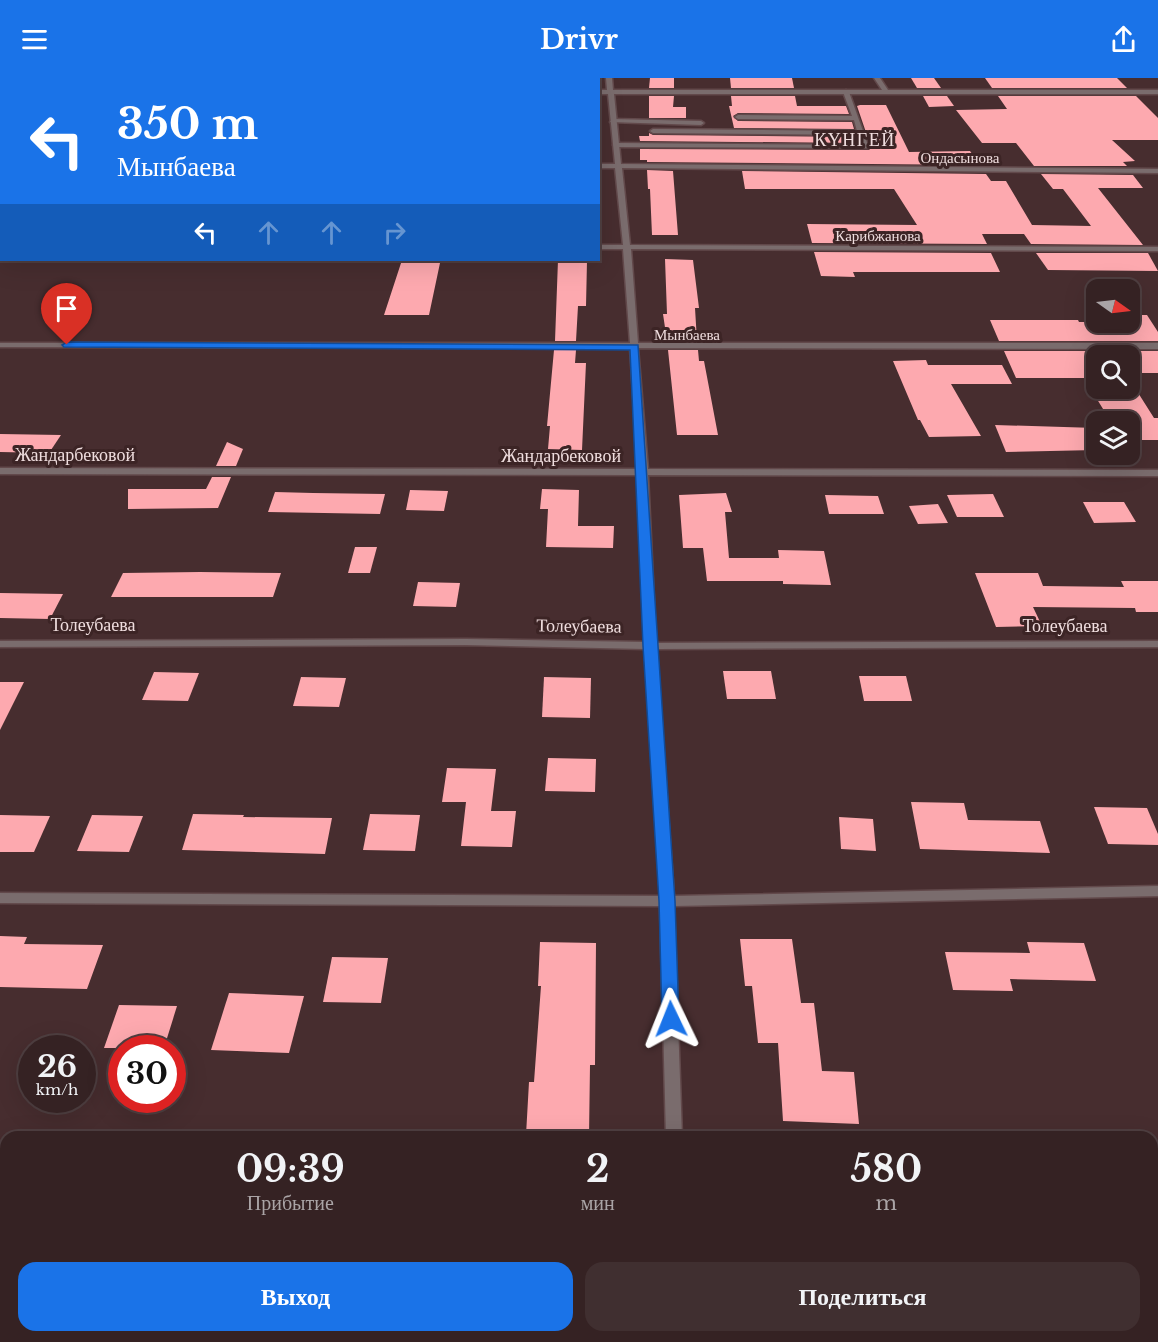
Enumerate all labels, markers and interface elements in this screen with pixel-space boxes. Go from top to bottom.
icon: menu [18,23,51,56]
text: Drivr [540,23,618,56]
icon: share [1107,23,1140,56]
text: 350 m [117,98,258,150]
icon: left [18,102,96,180]
district label: КҮНГЕЙ [814,129,896,151]
street label: Ондасынова [921,148,1000,167]
text: Мынбаева [117,150,236,183]
icon: left [189,216,222,249]
icon: ahead [252,216,285,249]
icon: ahead [315,216,348,249]
icon: right [378,216,411,249]
street label: Карибжанова [835,226,921,245]
north arrow [1086,279,1140,333]
map controls [1086,279,1140,465]
pin [41,283,92,345]
icon: arrive [50,292,83,325]
street label: Мынбаева [654,325,720,344]
button: search [1086,345,1140,399]
button: layers [1086,411,1140,465]
street label: Жандарбековой [15,444,135,466]
street label: Жандарбековой [501,445,621,467]
street label: Толеубаева [50,614,136,636]
street label: Толеубаева [536,614,622,638]
street label: Толеубаева [1022,615,1108,637]
position arrow [639,987,703,1051]
speed limit sign: 30 [108,1035,186,1113]
text: 26 [37,1048,77,1085]
text: km/h [36,1080,78,1099]
text: 09:39 [236,1147,345,1192]
text: 2 [586,1147,609,1192]
text: 580 [851,1147,922,1192]
text: Прибытие [247,1191,334,1215]
text: мин [581,1191,615,1215]
text: m [876,1191,897,1215]
button: Выход [18,1262,573,1331]
button: Поделиться [585,1262,1140,1331]

